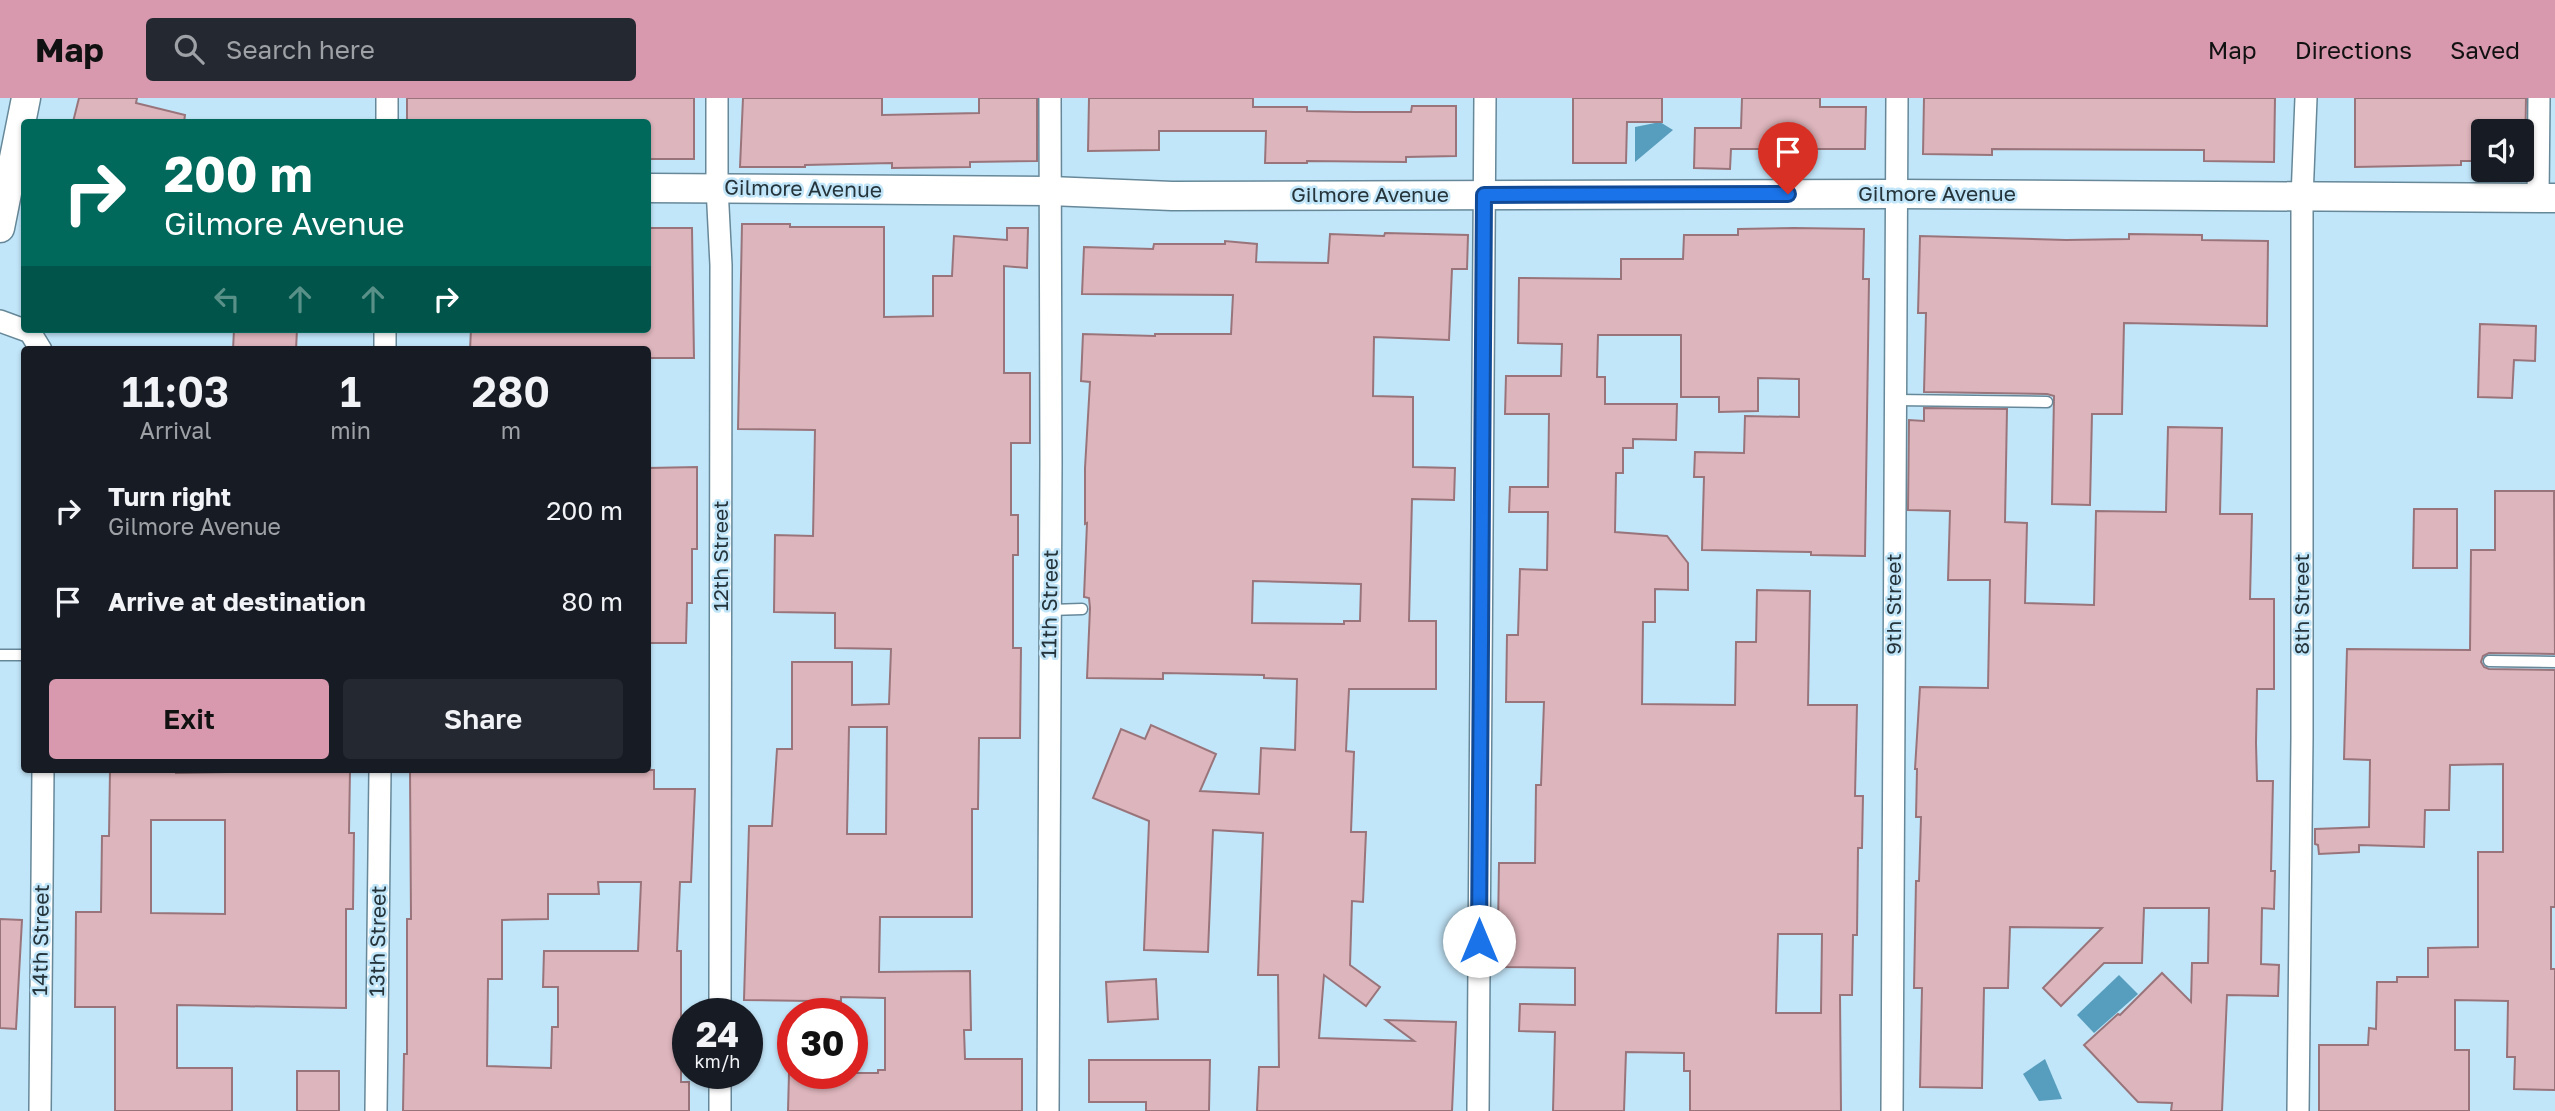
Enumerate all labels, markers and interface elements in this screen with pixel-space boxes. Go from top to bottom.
search box [146,18,636,81]
text: Map [35,30,104,69]
icon: search [170,30,208,68]
text: Search here [226,34,375,65]
text: Map [2208,35,2257,64]
text: Directions [2295,35,2412,64]
text: Saved [2450,35,2520,64]
map controls [2471,119,2534,182]
button: sound [2471,119,2534,182]
pin [1758,122,1818,194]
icon: arrive [1769,133,1807,171]
text: 200 m [164,144,313,203]
icon: right [49,147,140,238]
street label: Gilmore Avenue [724,174,882,202]
street label: Gilmore Avenue [1858,180,2016,206]
street label: Gilmore Avenue [1291,181,1449,207]
text: Gilmore Avenue [164,204,405,242]
icon: left [208,280,246,318]
icon: ahead [281,280,319,318]
icon: ahead [354,280,392,318]
icon: right [427,280,465,318]
text: 11:03 [122,366,229,416]
text: 1 [340,366,361,416]
text: 280 [472,366,550,416]
text: Arrival [140,416,212,444]
text: min [330,416,371,444]
text: m [501,416,521,444]
text: Turn right [108,481,231,512]
icon: right [49,492,87,530]
text: 200 m [546,495,623,526]
street label: 12th Street [707,500,733,612]
text: Gilmore Avenue [108,512,281,540]
street label: 11th Street [1035,549,1063,659]
street label: 9th Street [1880,553,1906,655]
street label: 8th Street [2288,553,2314,655]
icon: arrive [49,583,87,621]
text: Arrive at destination [108,586,366,617]
text: 80 m [562,586,623,617]
button: Exit [49,679,329,759]
button: Share [343,679,623,759]
street label: 14th Street [26,884,54,996]
street label: 13th Street [363,885,391,997]
position arrow [1442,904,1516,978]
speed limit sign: 30 [777,998,868,1089]
text: 24 [696,1013,739,1055]
text: km/h [695,1050,740,1072]

